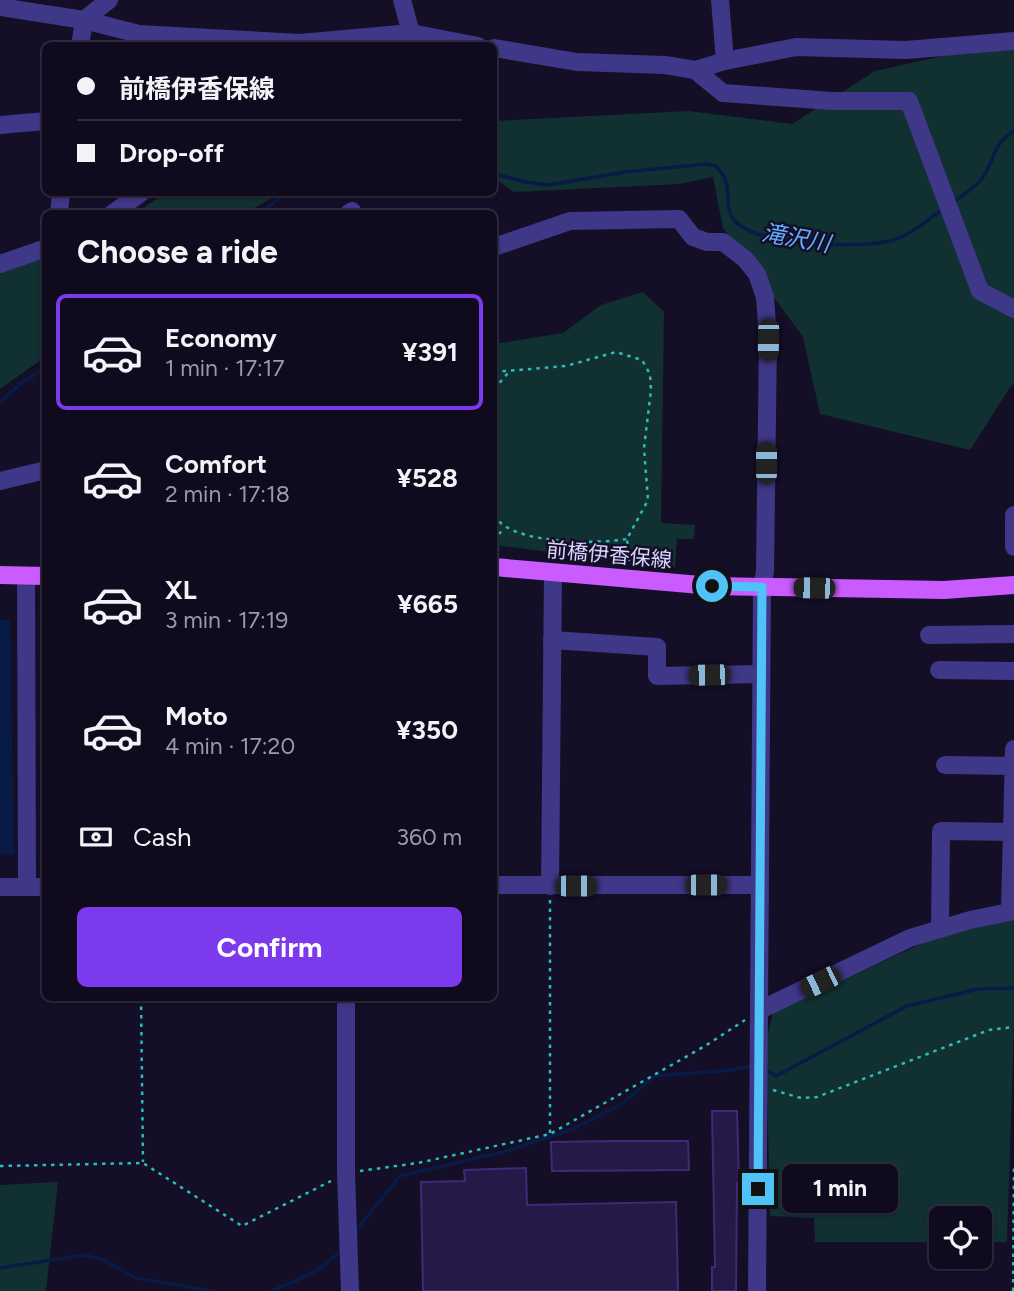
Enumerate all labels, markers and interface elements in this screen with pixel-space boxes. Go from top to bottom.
text: 前橋伊香保線 [119,73,275,105]
text: Drop-off [119,137,224,169]
water label: 滝沢川 [760,218,835,258]
text: Choose a ride [77,233,278,271]
car [758,319,779,361]
icon: car [81,321,144,384]
text: Economy [165,322,277,354]
text: ¥391 [402,336,458,368]
text: 1 min · 17:17 [165,354,285,382]
car [756,442,777,484]
icon: car [81,447,144,510]
text: Comfort [165,448,267,480]
text: ¥528 [396,462,458,494]
text: 2 min · 17:18 [165,480,290,508]
street label: 前橋伊香保線 [545,537,673,572]
route start [696,570,728,602]
icon: car [81,573,144,636]
text: XL [165,574,197,606]
car [793,577,836,599]
text: ¥665 [397,588,458,620]
text: 3 min · 17:19 [165,606,288,634]
car [688,664,731,686]
icon: car [81,699,144,762]
text: Moto [165,700,228,732]
text: ¥350 [396,714,458,746]
text: 4 min · 17:20 [165,732,295,760]
icon: cash [77,818,115,856]
text: Cash [133,821,192,853]
text: 360 m [396,823,462,851]
car [686,875,728,896]
car [556,876,598,897]
button: Confirm [77,907,462,987]
car [797,963,844,1001]
callout: 1 min [782,1164,898,1214]
route end [742,1173,774,1205]
text: 1 min [813,1174,867,1202]
map controls [929,1206,992,1269]
button: locate [929,1206,992,1269]

